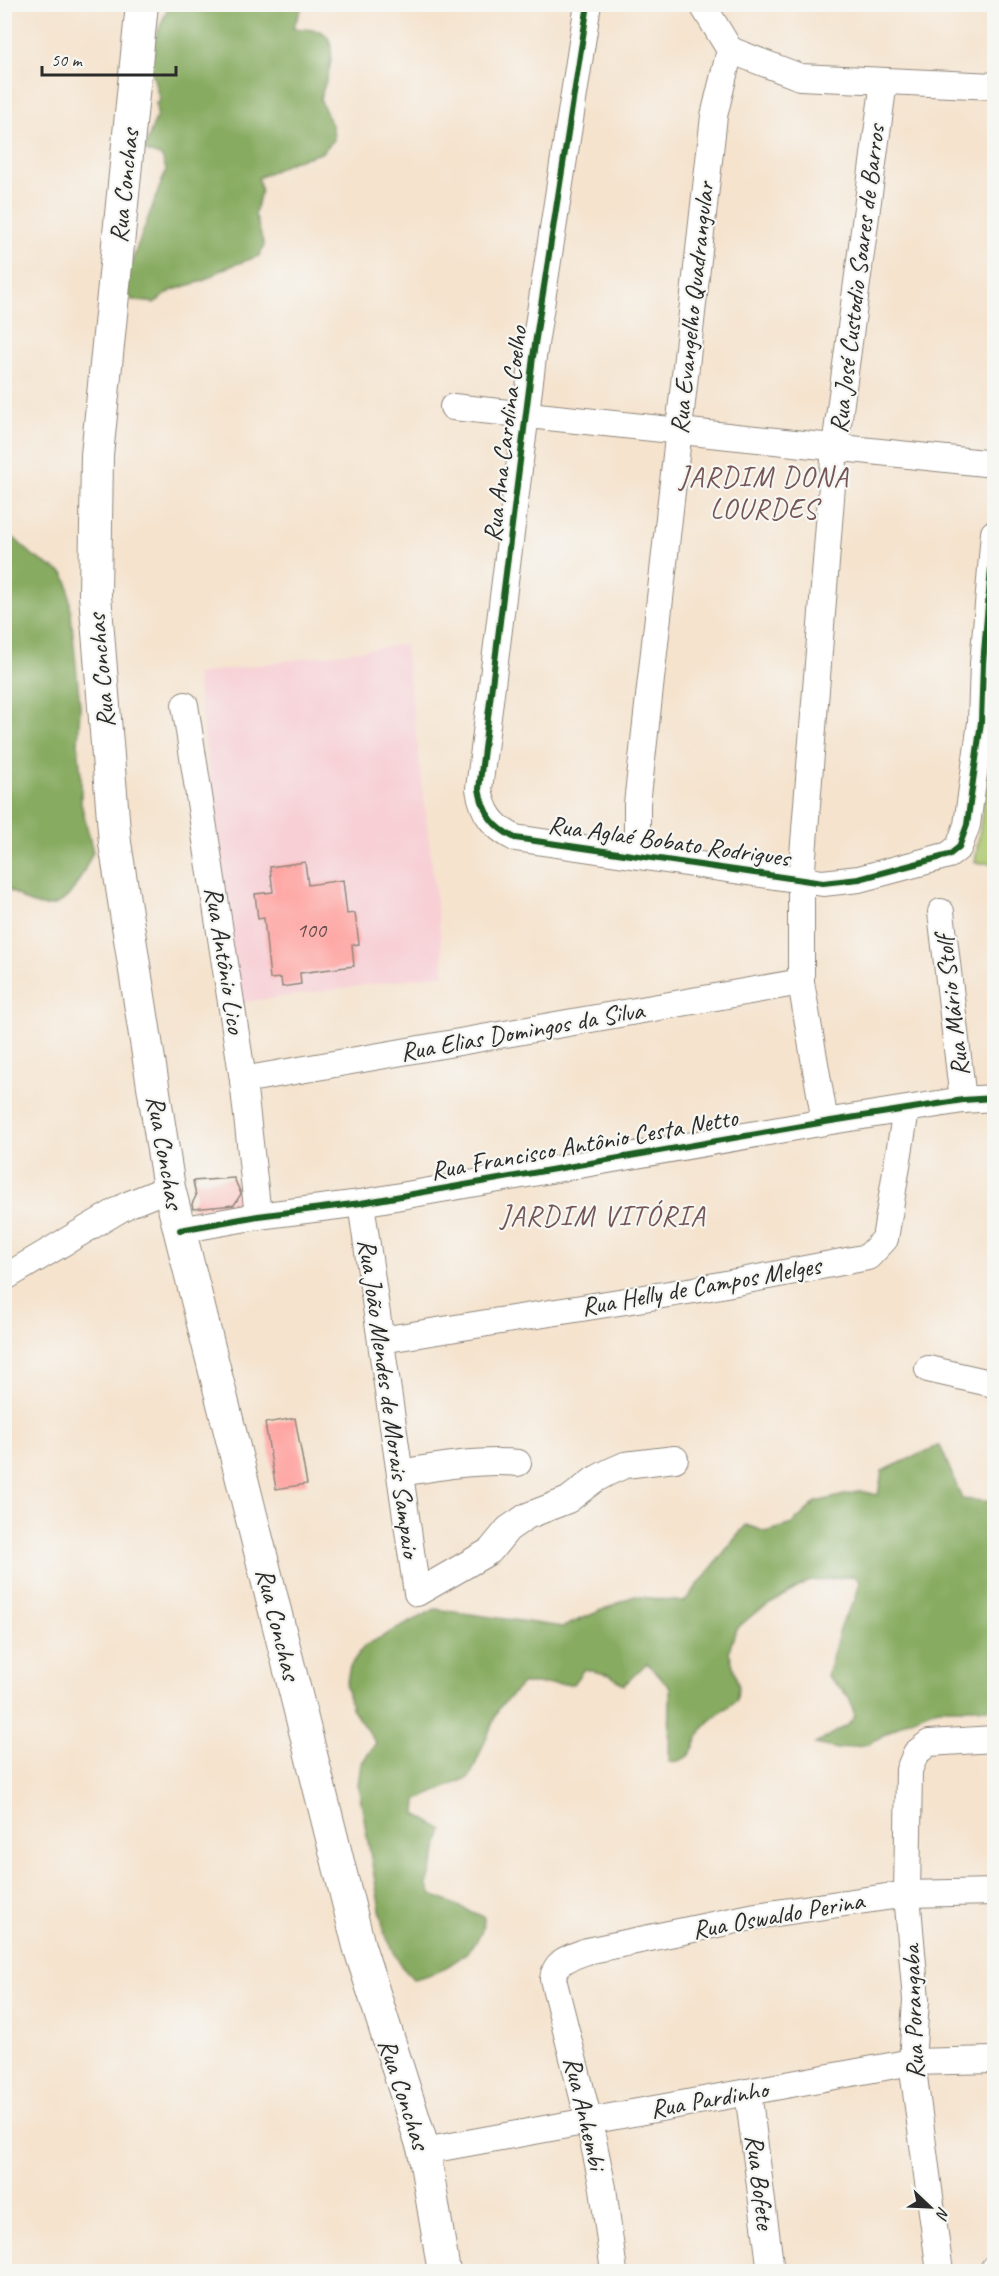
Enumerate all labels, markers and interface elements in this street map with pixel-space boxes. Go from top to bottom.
scale bar [42,39,176,77]
text: 50 m [51,49,84,71]
street label: Rua José Custodio Soares de Barros [822,121,893,435]
street label: Rua Conchas [102,125,147,244]
street label: Rua Evangelho Quadrangular [662,179,722,436]
street label: Rua Ana Carolina Coelho [475,322,535,544]
district label: JARDIM DONA LOURDES [677,459,850,526]
street label: Rua Conchas [79,611,122,729]
street label: Rua Aglaé Bobato Rodrigues [546,808,794,875]
street label: Rua Antônio Lico [197,884,253,1038]
house number: 100 [296,916,328,944]
street label: Rua Mário Stolf [926,928,977,1078]
street label: Rua Elias Domingos da Silva [398,993,648,1069]
street label: Rua Conchas [139,1093,192,1213]
street label: Rua Francisco Antônio Cesta Netto [428,1100,742,1187]
district label: JARDIM VITÓRIA [498,1198,706,1233]
street label: Rua João Mendes de Morais Sampaio [350,1237,428,1562]
street label: Rua Helly de Campos Melges [579,1248,825,1323]
street label: Rua Conchas [248,1565,308,1685]
street label: Rua Oswaldo Perina [690,1883,868,1946]
street label: Rua Porangaba [894,1942,932,2080]
street label: Rua Conchas [371,2035,438,2155]
street label: Rua Anhembi [556,2053,615,2176]
street label: Rua Pardinho [648,2072,773,2126]
street label: Rua Bofete [738,2133,782,2233]
north arrow [900,2177,960,2237]
text: N [931,2204,954,2224]

